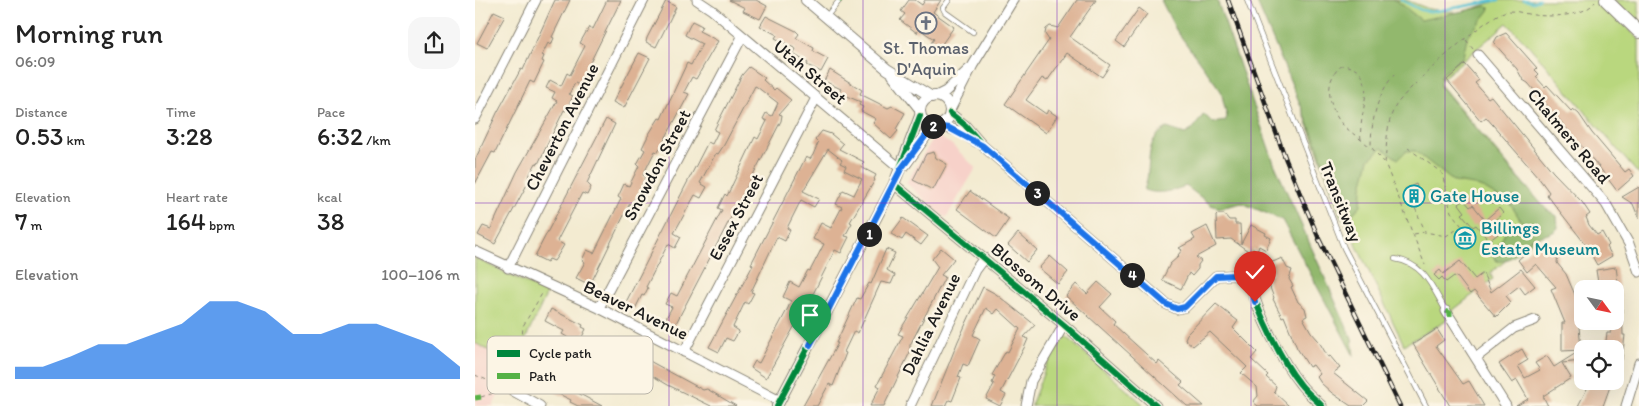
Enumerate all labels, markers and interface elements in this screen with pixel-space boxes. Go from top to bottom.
church icon: St. Thomas D'Aquin [914,11,938,35]
text: Morning run [15,16,163,50]
button: share [408,17,460,69]
street label: Utah Street [769,35,851,109]
place label: St. Thomas D'Aquin [883,37,969,80]
text: 06:09 [15,52,55,71]
street label: Cheverton Avenue [520,59,604,195]
street label: Chalmers Road [1523,84,1615,188]
text: Distance [15,104,67,121]
text: Time [166,104,196,121]
text: Pace [317,104,345,121]
street label: Snowdon Street [618,105,696,224]
pin: 2 [921,114,945,138]
text: 2 [930,118,937,135]
text: 0.53 [15,121,63,151]
text: 3:28 [166,121,213,151]
text: 6:32 [317,121,363,151]
text: km [63,132,85,149]
text: /km [363,132,391,149]
street label: Transitway [1315,159,1367,246]
street label: Essex Street [704,170,768,264]
pin: 3 [1025,180,1049,206]
building icon: Gate House [1402,184,1426,208]
text: 3 [1034,185,1041,202]
place label: Gate House [1430,185,1519,207]
text: Elevation [15,189,71,206]
text: Heart rate [166,189,228,206]
text: kcal [317,189,342,206]
text: 7 [15,206,27,236]
text: 164 [166,206,206,236]
text: 38 [317,206,344,236]
text: m [27,217,42,234]
text: bpm [206,217,235,234]
place label: Billings Estate Museum [1481,217,1600,260]
pin: 1 [857,222,881,246]
text: 1 [866,226,873,243]
museum icon: Billings Estate Museum [1453,226,1477,250]
street label: Blossom Drive [987,238,1085,326]
pin [1234,251,1276,302]
icon: check [1241,258,1269,286]
pin: 4 [1119,262,1145,288]
text: Elevation [15,265,79,284]
text: 100–106 m [381,265,460,284]
text: 4 [1128,267,1137,284]
street label: Dahlia Avenue [897,269,965,379]
street label: Beaver Avenue [580,275,692,345]
north arrow [1574,280,1624,330]
map controls [1574,280,1624,390]
pin [789,294,831,345]
icon: arrive [796,301,824,329]
legend [487,336,653,394]
button: locate [1574,340,1624,390]
text: Cycle path [529,345,592,362]
text: Path [529,368,556,385]

